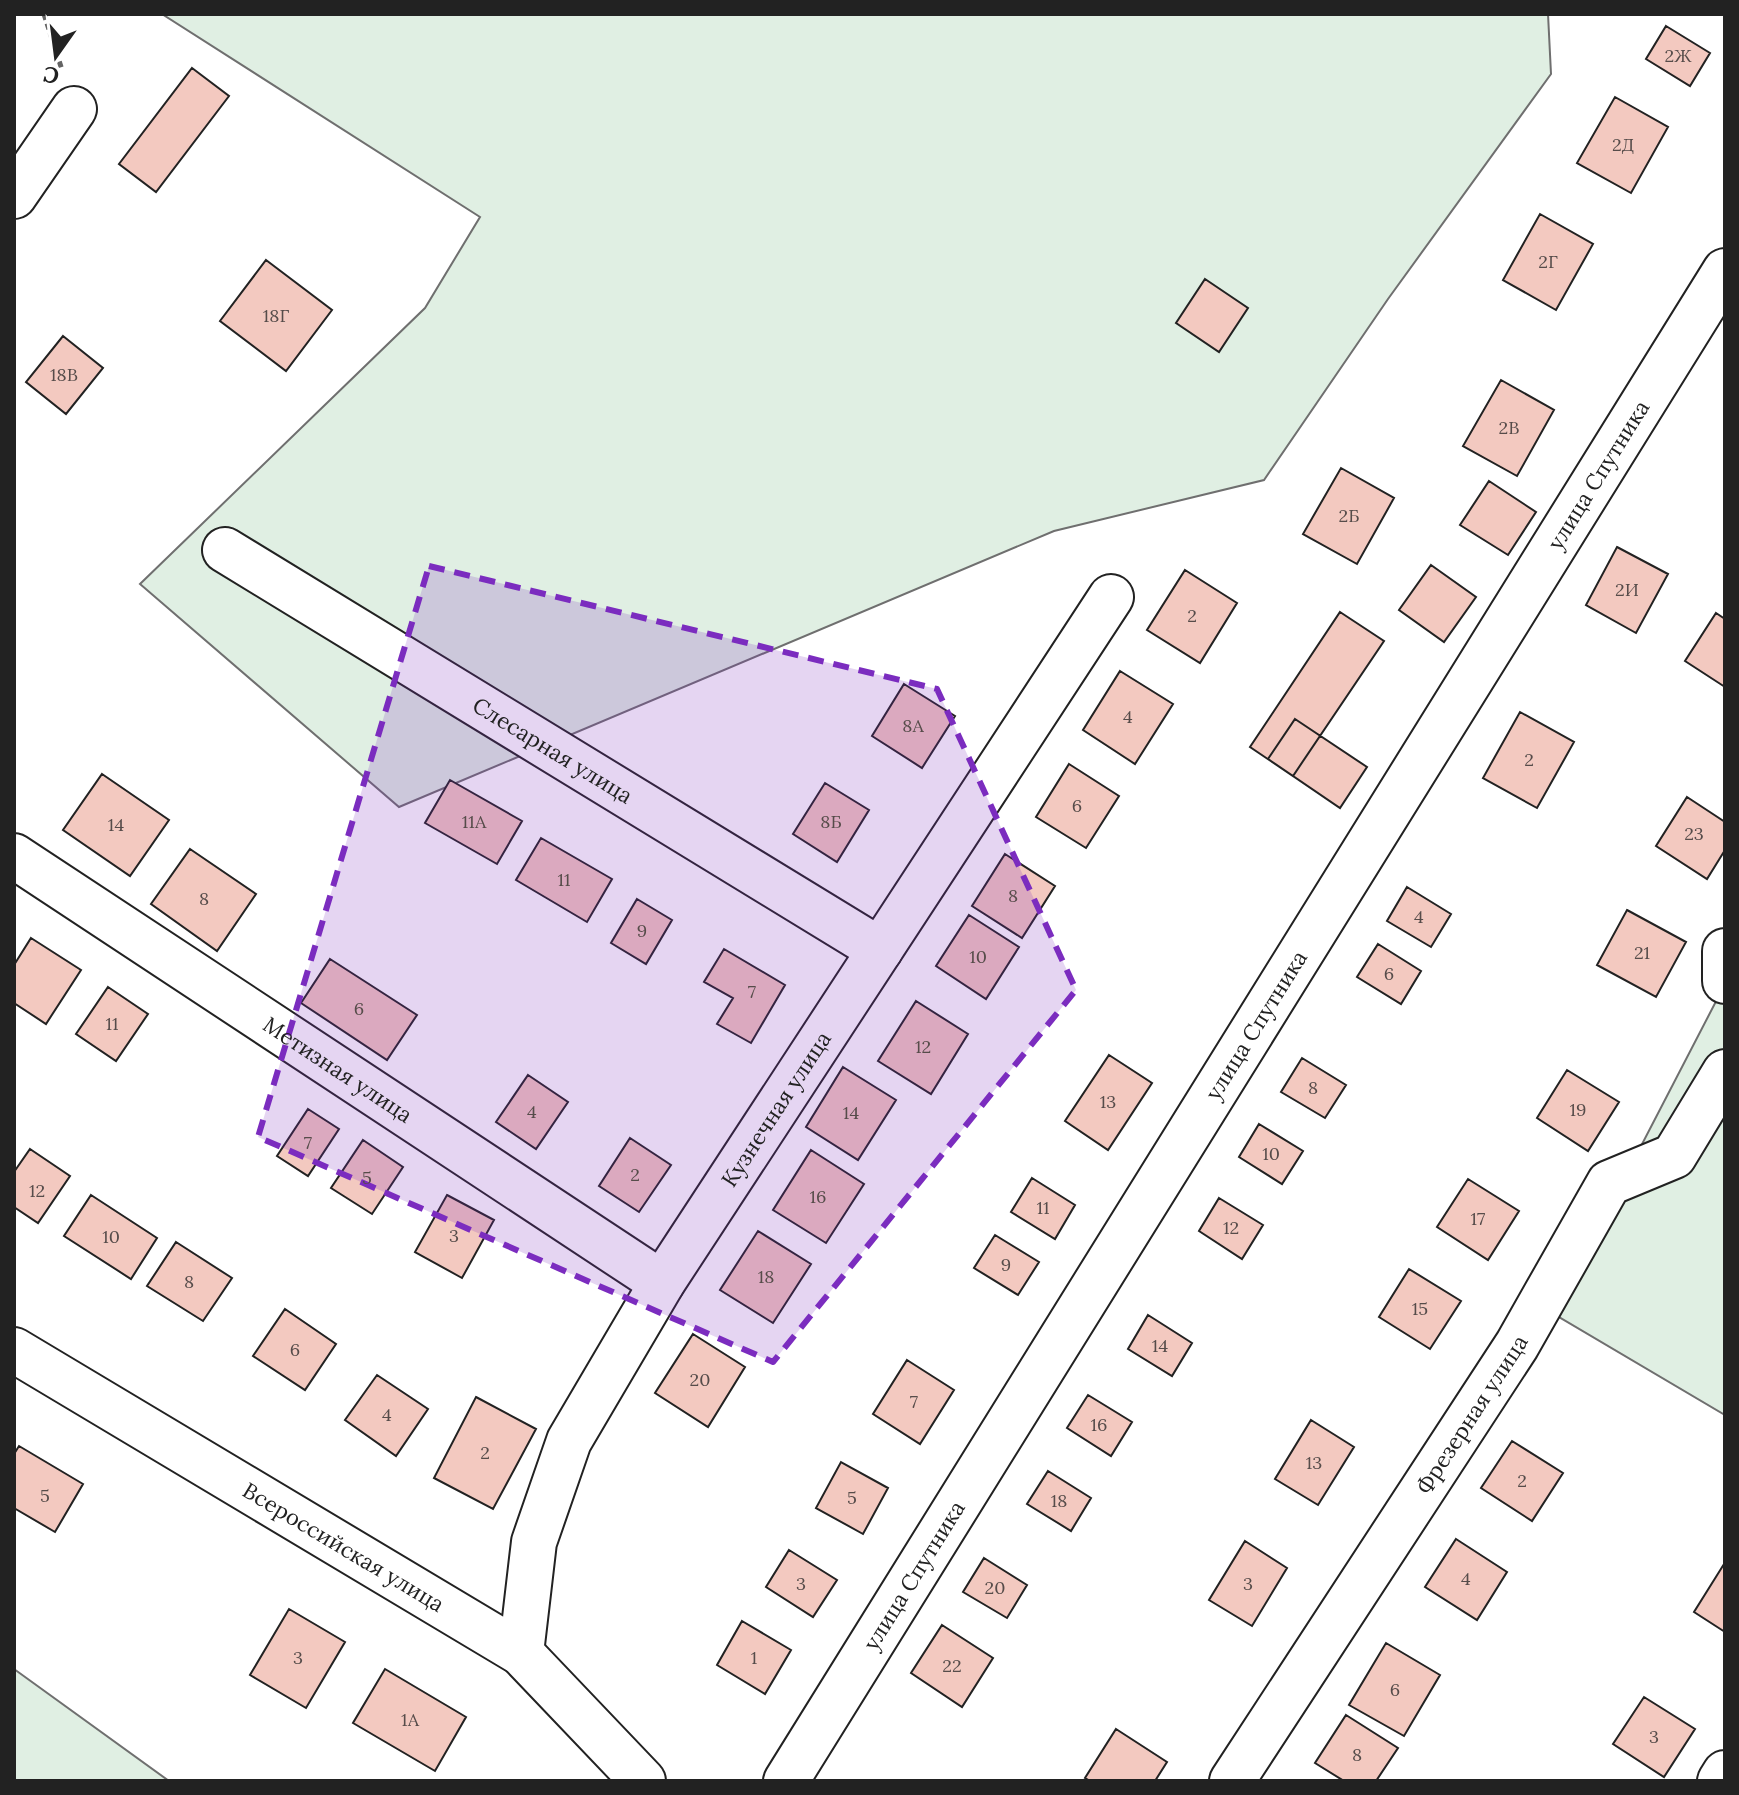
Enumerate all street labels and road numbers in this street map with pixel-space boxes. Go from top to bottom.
street label: улица Спутника [1541,395,1655,555]
street label: Слесарная улица [468,691,638,810]
street label: улица Спутника [1199,945,1313,1105]
street label: Метизная улица [258,1010,418,1129]
street label: Кузнечная улица [715,1026,837,1192]
street label: Фрезерная улица [1409,1330,1534,1499]
street label: Всероссийская улица [238,1476,450,1618]
street label: улица Спутника [857,1495,971,1656]

